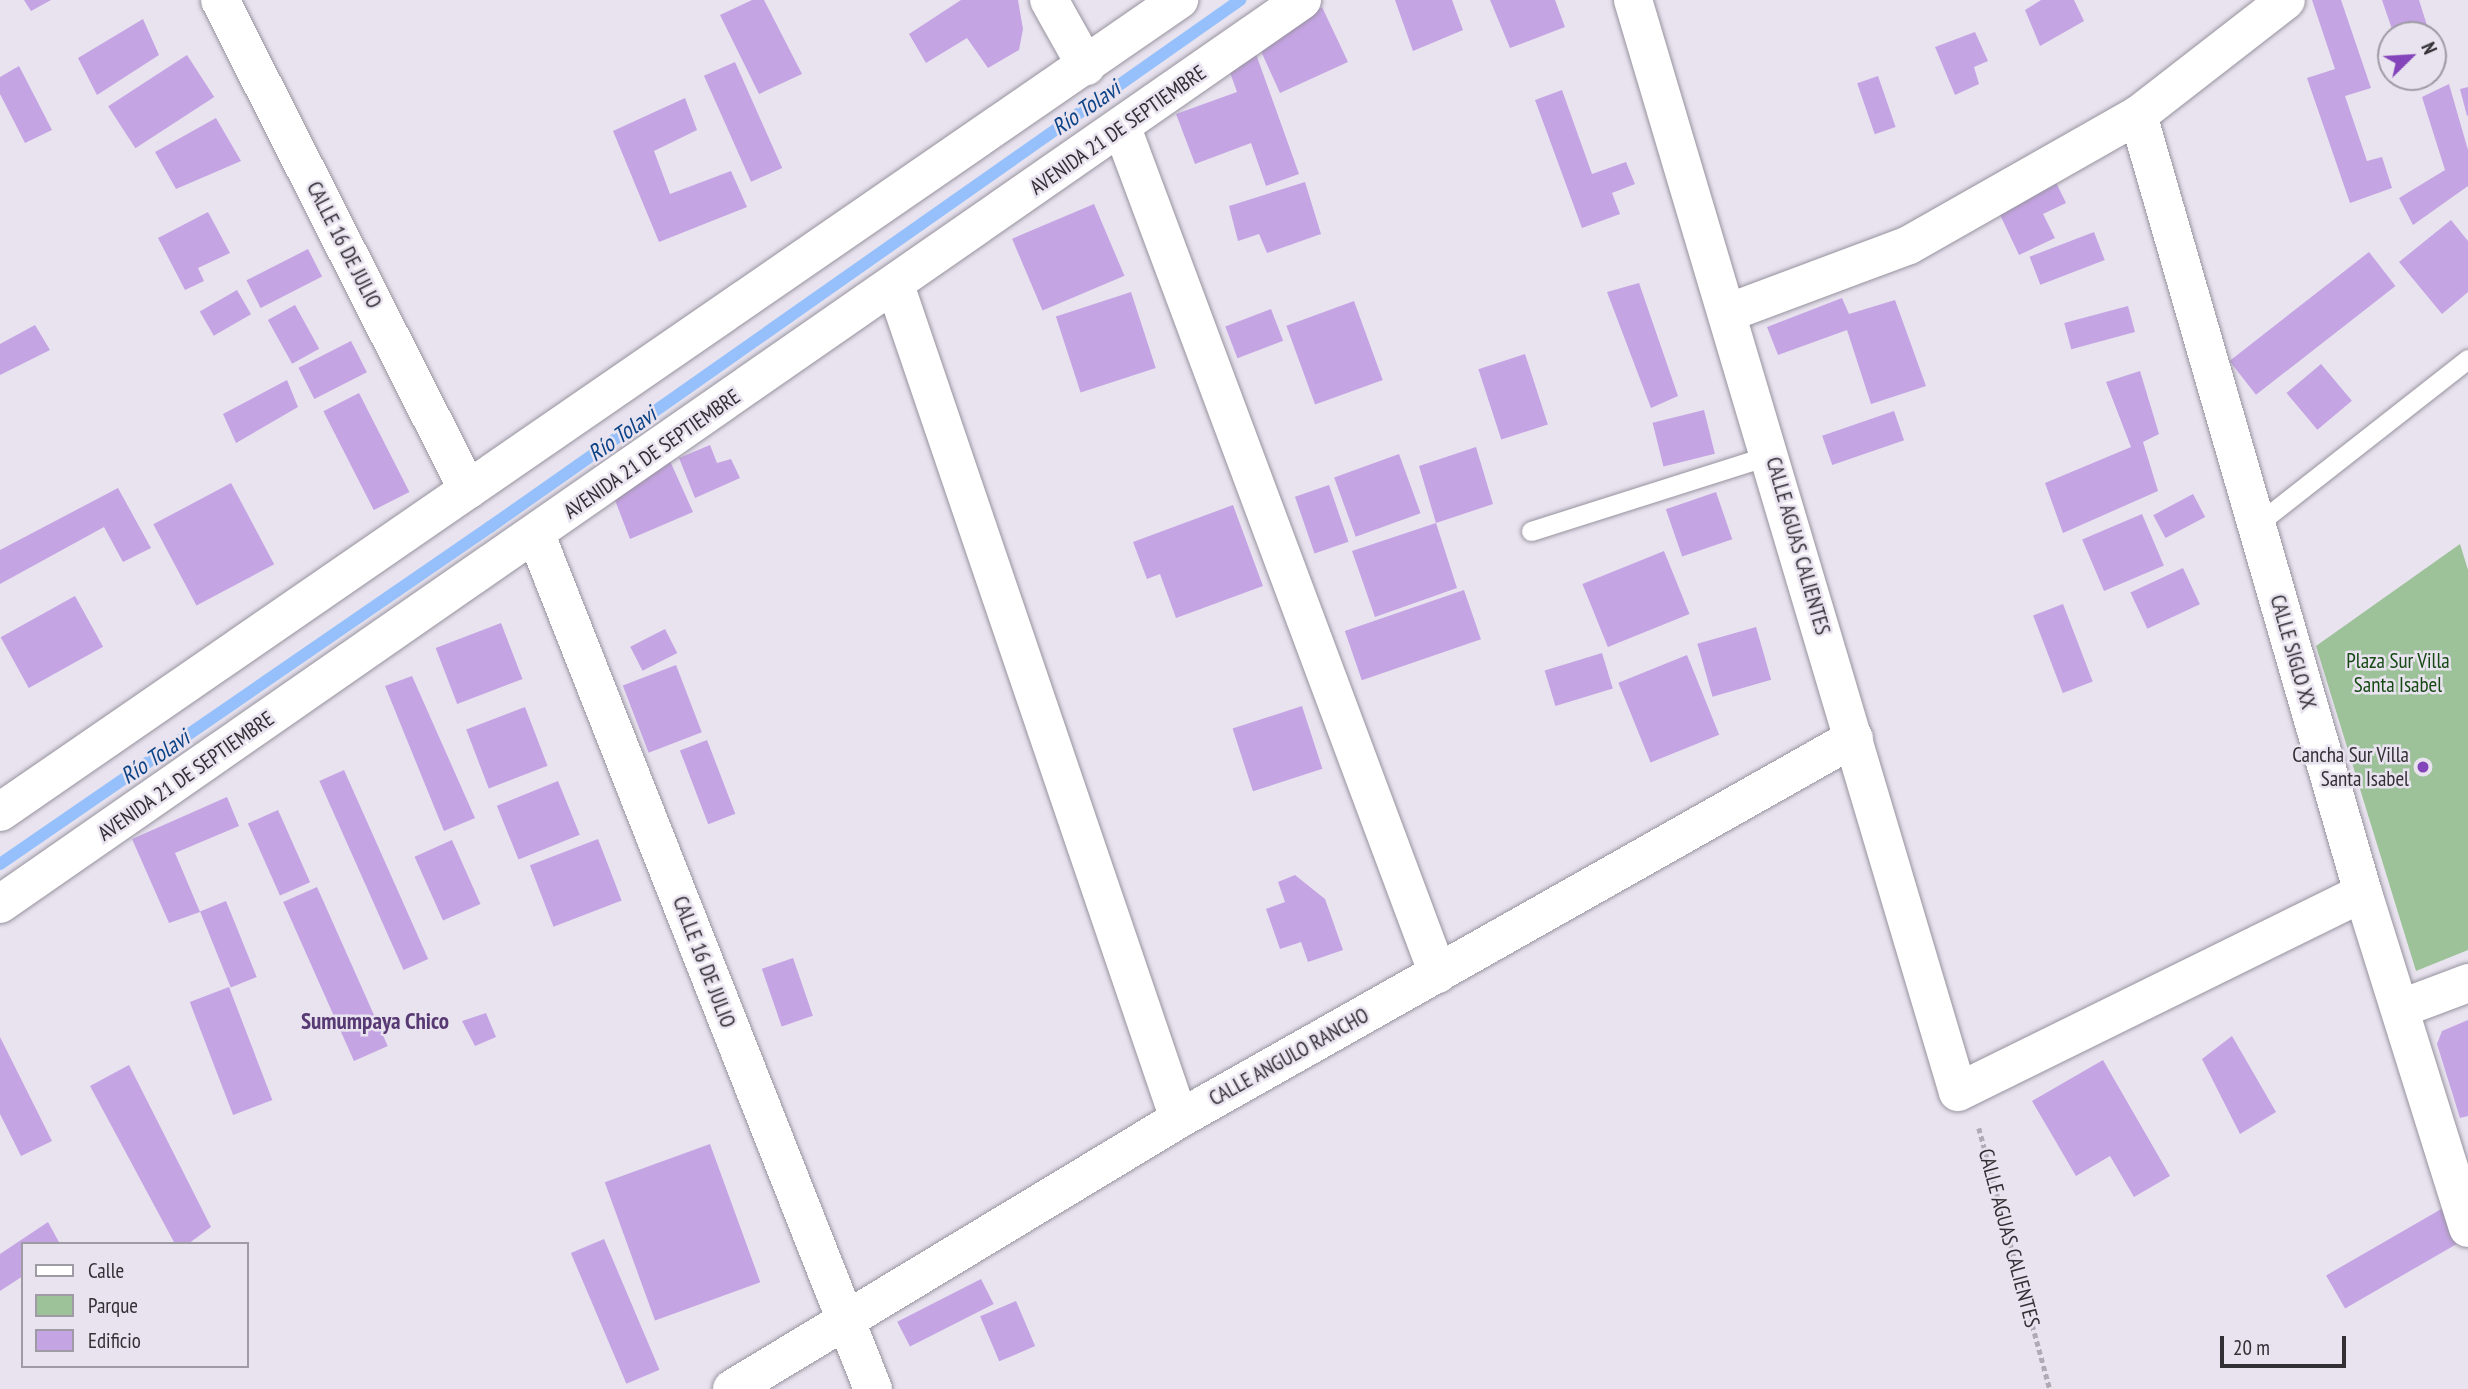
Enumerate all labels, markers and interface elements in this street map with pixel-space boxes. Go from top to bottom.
north arrow [2377,21,2447,91]
text: N [2416,39,2442,58]
street label: AVENIDA 21 DE SEPTIEMBRE [1025,60,1211,200]
water label: Río Tolavi [1046,75,1126,141]
street label: CALLE 16 DE JULIO [301,177,387,313]
street label: AVENIDA 21 DE SEPTIEMBRE [559,384,745,524]
water label: Río Tolavi [582,401,662,467]
street label: CALLE AGUAS CALIENTES [1760,454,1836,638]
street label: CALLE SIGLO XX [2265,592,2321,712]
park label: Plaza Sur Villa Santa Isabel [2346,648,2450,698]
street label: AVENIDA 21 DE SEPTIEMBRE [93,706,279,846]
water label: Río Tolavi [115,724,195,790]
place label: Cancha Sur Villa Santa Isabel [2292,742,2409,792]
marker: Cancha Sur Villa Santa Isabel [2415,759,2431,775]
street label: CALLE 16 DE JULIO [667,893,741,1031]
street label: CALLE ANGULO RANCHO [1205,1003,1373,1111]
district label: Sumumpaya Chico [301,1007,449,1035]
street label: CALLE AGUAS CALIENTES [1973,1146,2045,1330]
legend [21,1242,248,1368]
text: Calle [88,1257,124,1284]
text: Parque [88,1292,138,1319]
scale bar [2223,1322,2349,1366]
text: Edificio [88,1327,141,1354]
text: 20 m [2233,1334,2270,1361]

